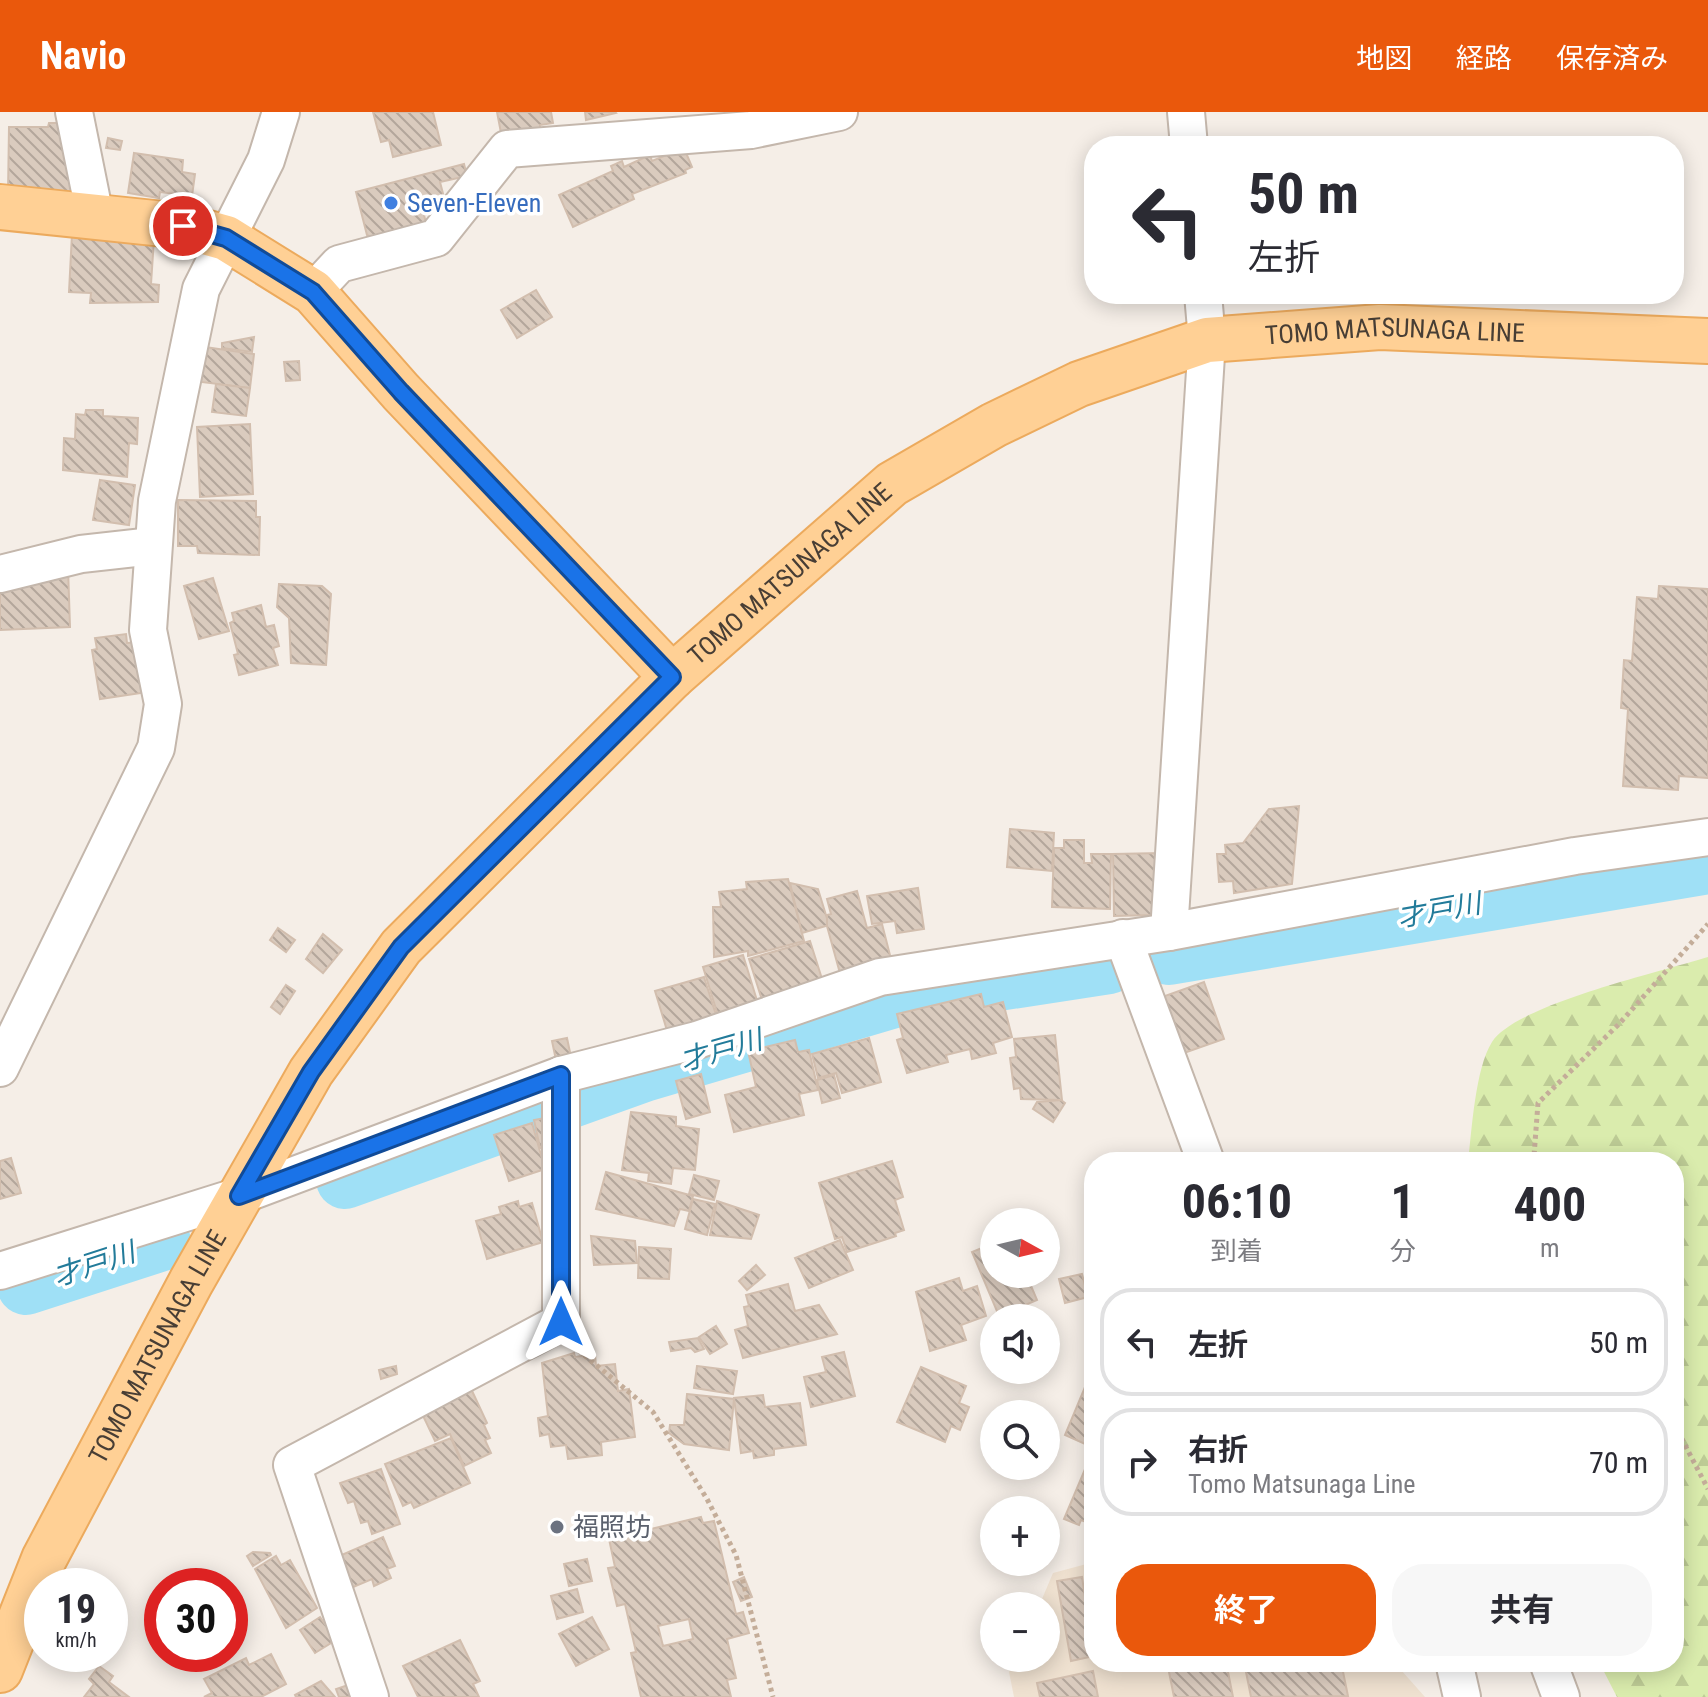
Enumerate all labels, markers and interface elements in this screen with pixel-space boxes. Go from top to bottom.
text: Navio [40,34,126,78]
text: 地図 [1356,42,1412,75]
text: 経路 [1456,42,1512,75]
text: 保存済み [1556,42,1668,75]
text: 50 m [1248,161,1359,227]
icon: left [1116,168,1220,272]
place label: Seven-Eleven [407,188,541,218]
pin [149,192,217,260]
marker: Seven-Eleven [382,194,400,212]
icon: arrive [161,204,205,248]
text: 左折 [1248,237,1320,279]
street label: TOMO MATSUNAGA LINE [1264,312,1525,351]
street label: TOMO MATSUNAGA LINE [682,477,897,671]
water label: 才戸川 [1395,886,1486,934]
water label: 才戸川 [676,1022,769,1077]
text: 06:10 [1182,1173,1292,1230]
text: 1 [1391,1173,1415,1230]
text: 400 [1513,1176,1586,1233]
north arrow [980,1208,1060,1288]
map controls [980,1208,1060,1672]
street label: TOMO MATSUNAGA LINE [83,1225,232,1468]
text: m [1540,1233,1560,1263]
water label: 才戸川 [49,1234,142,1293]
text: 到着 [1211,1236,1263,1266]
text: 分 [1390,1236,1416,1266]
position arrow [519,1280,603,1364]
button: sound [980,1304,1060,1384]
icon: left [1120,1320,1164,1364]
text: 50 m [1589,1325,1648,1360]
text: 左折 [1188,1327,1248,1362]
button: search [980,1400,1060,1480]
text: 右折 [1188,1432,1248,1467]
icon: right [1120,1440,1164,1484]
text: 70 m [1589,1445,1648,1480]
text: Tomo Matsunaga Line [1188,1469,1416,1499]
button: + [980,1496,1060,1576]
place label: 福照坊 [573,1512,651,1542]
marker: 福照坊 [548,1518,566,1536]
button: 終了 [1116,1564,1376,1656]
button: 共有 [1392,1564,1652,1656]
speed limit sign: 30 [144,1568,248,1672]
text: 19 [56,1586,96,1633]
button: − [980,1592,1060,1672]
text: km/h [55,1628,97,1652]

